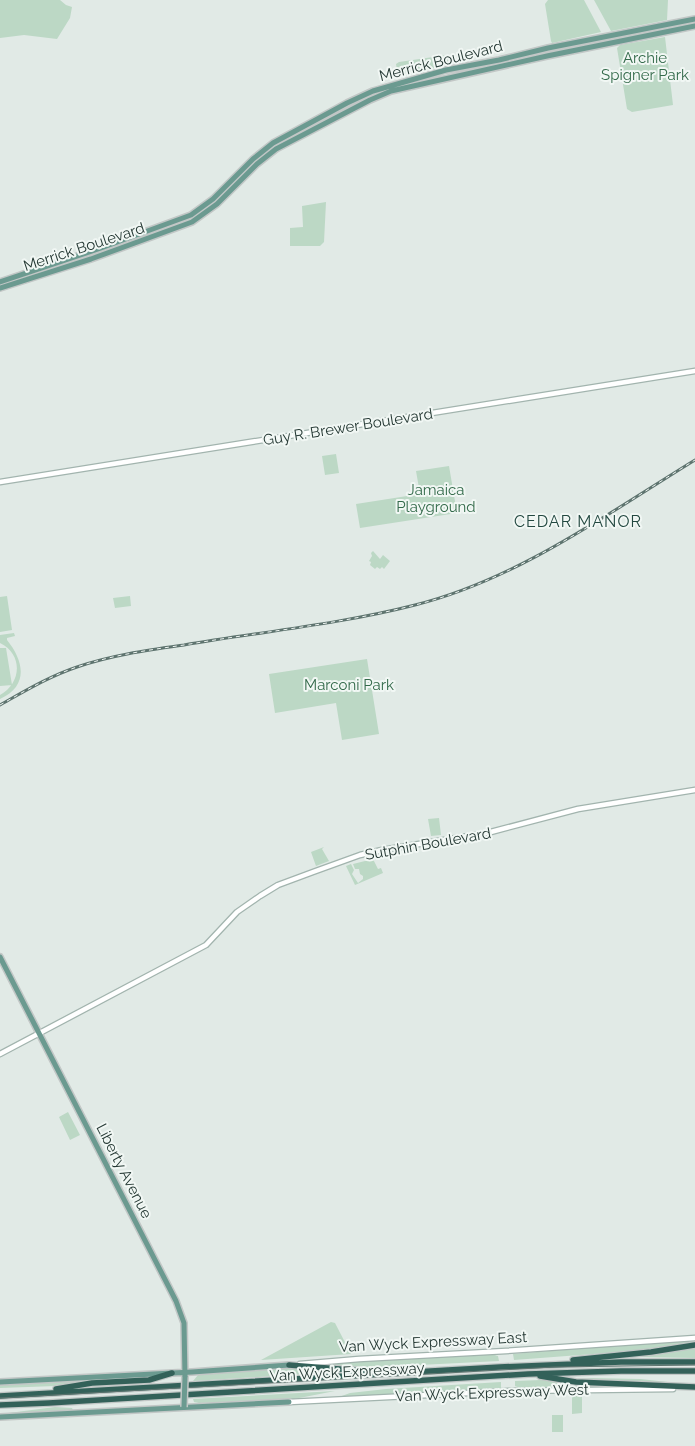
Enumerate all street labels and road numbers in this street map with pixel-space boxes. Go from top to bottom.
street label: Merrick Boulevard [377,37,505,85]
street label: Merrick Boulevard [21,219,147,275]
street label: Guy R. Brewer Boulevard [262,405,434,449]
street label: Sutphin Boulevard [364,824,492,864]
street label: Liberty Avenue [92,1121,156,1222]
street label: Van Wyck Expressway East [339,1328,527,1356]
street label: Van Wyck Expressway [269,1359,425,1385]
street label: Van Wyck Expressway West [395,1381,589,1405]

